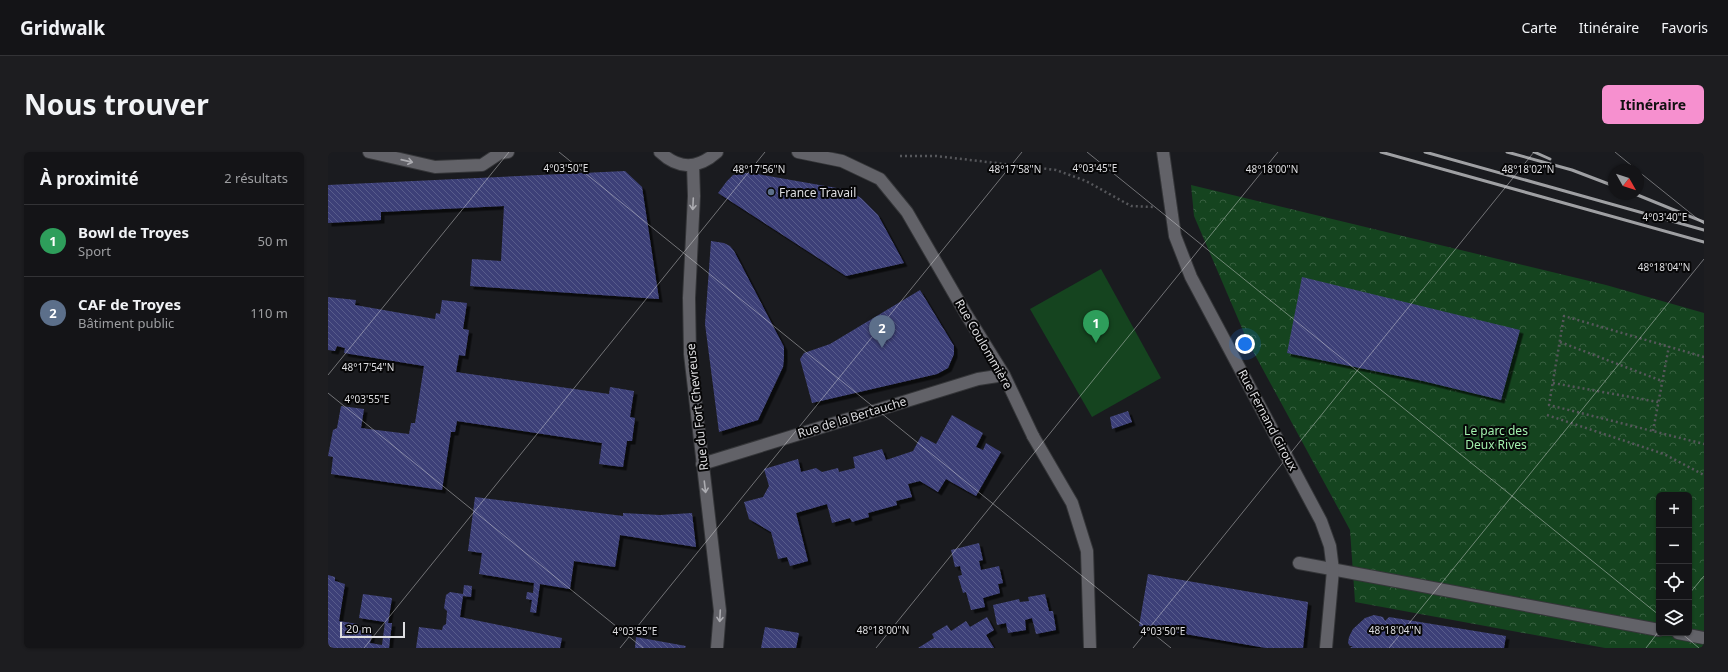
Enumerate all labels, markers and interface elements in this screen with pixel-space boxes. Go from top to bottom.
text: Gridwalk [20,15,105,41]
text: Carte [1521,18,1557,37]
text: Itinéraire [1579,18,1639,37]
text: Favoris [1661,18,1708,37]
text: Nous trouver [24,85,209,123]
button: Itinéraire [1602,85,1704,124]
one-way arrow [401,157,414,165]
text: 4°03'50"E [544,161,588,175]
text: 4°03'45"E [1073,161,1117,175]
text: 48°17'56"N [733,162,785,176]
text: 48°17'58"N [989,162,1041,176]
text: 48°18'00"N [1246,162,1298,176]
text: 48°18'02"N [1502,162,1554,176]
north arrow [1608,164,1644,200]
text: À proximité [40,167,139,190]
text: 2 résultats [224,169,288,187]
place label: France Travail [779,184,856,201]
marker: France Travail [766,187,776,197]
one-way arrow [689,197,697,210]
text: 4°03'40"E [1643,210,1687,224]
text: Bowl de Troyes [78,222,189,242]
text: 1 [49,232,57,250]
text: 50 m [258,232,288,250]
text: Sport [78,242,111,260]
text: 48°18'04"N [1638,260,1690,274]
text: CAF de Troyes [78,294,181,314]
street label: Rue Coulommière [951,296,1017,392]
text: 2 [49,304,57,322]
text: 110 m [250,304,288,322]
pin: 1 [1083,310,1109,343]
text: Bâtiment public [78,314,174,332]
pin: 2 [869,315,895,348]
your location [1235,334,1255,354]
street label: Rue du Fort Chevreuse [682,342,712,471]
text: 48°17'54"N [342,360,394,374]
street label: Rue Fernand Giroux [1234,366,1302,474]
text: 4°03'55"E [345,392,389,406]
street label: Rue de la Bertauche [796,392,909,442]
park label: Le parc des Deux Rives [1464,422,1528,453]
one-way arrow [701,480,709,493]
map controls [1656,492,1692,636]
button: + [1656,492,1692,528]
button: − [1656,528,1692,564]
button: locate [1656,564,1692,600]
button: layers [1656,600,1692,636]
one-way arrow [716,609,723,622]
scale bar [340,620,405,639]
text: 20 m [346,621,372,636]
text: 48°18'00"N [857,623,909,637]
text: 48°18'04"N [1369,623,1421,637]
text: 4°03'55"E [613,624,657,638]
text: 4°03'50"E [1141,624,1185,638]

